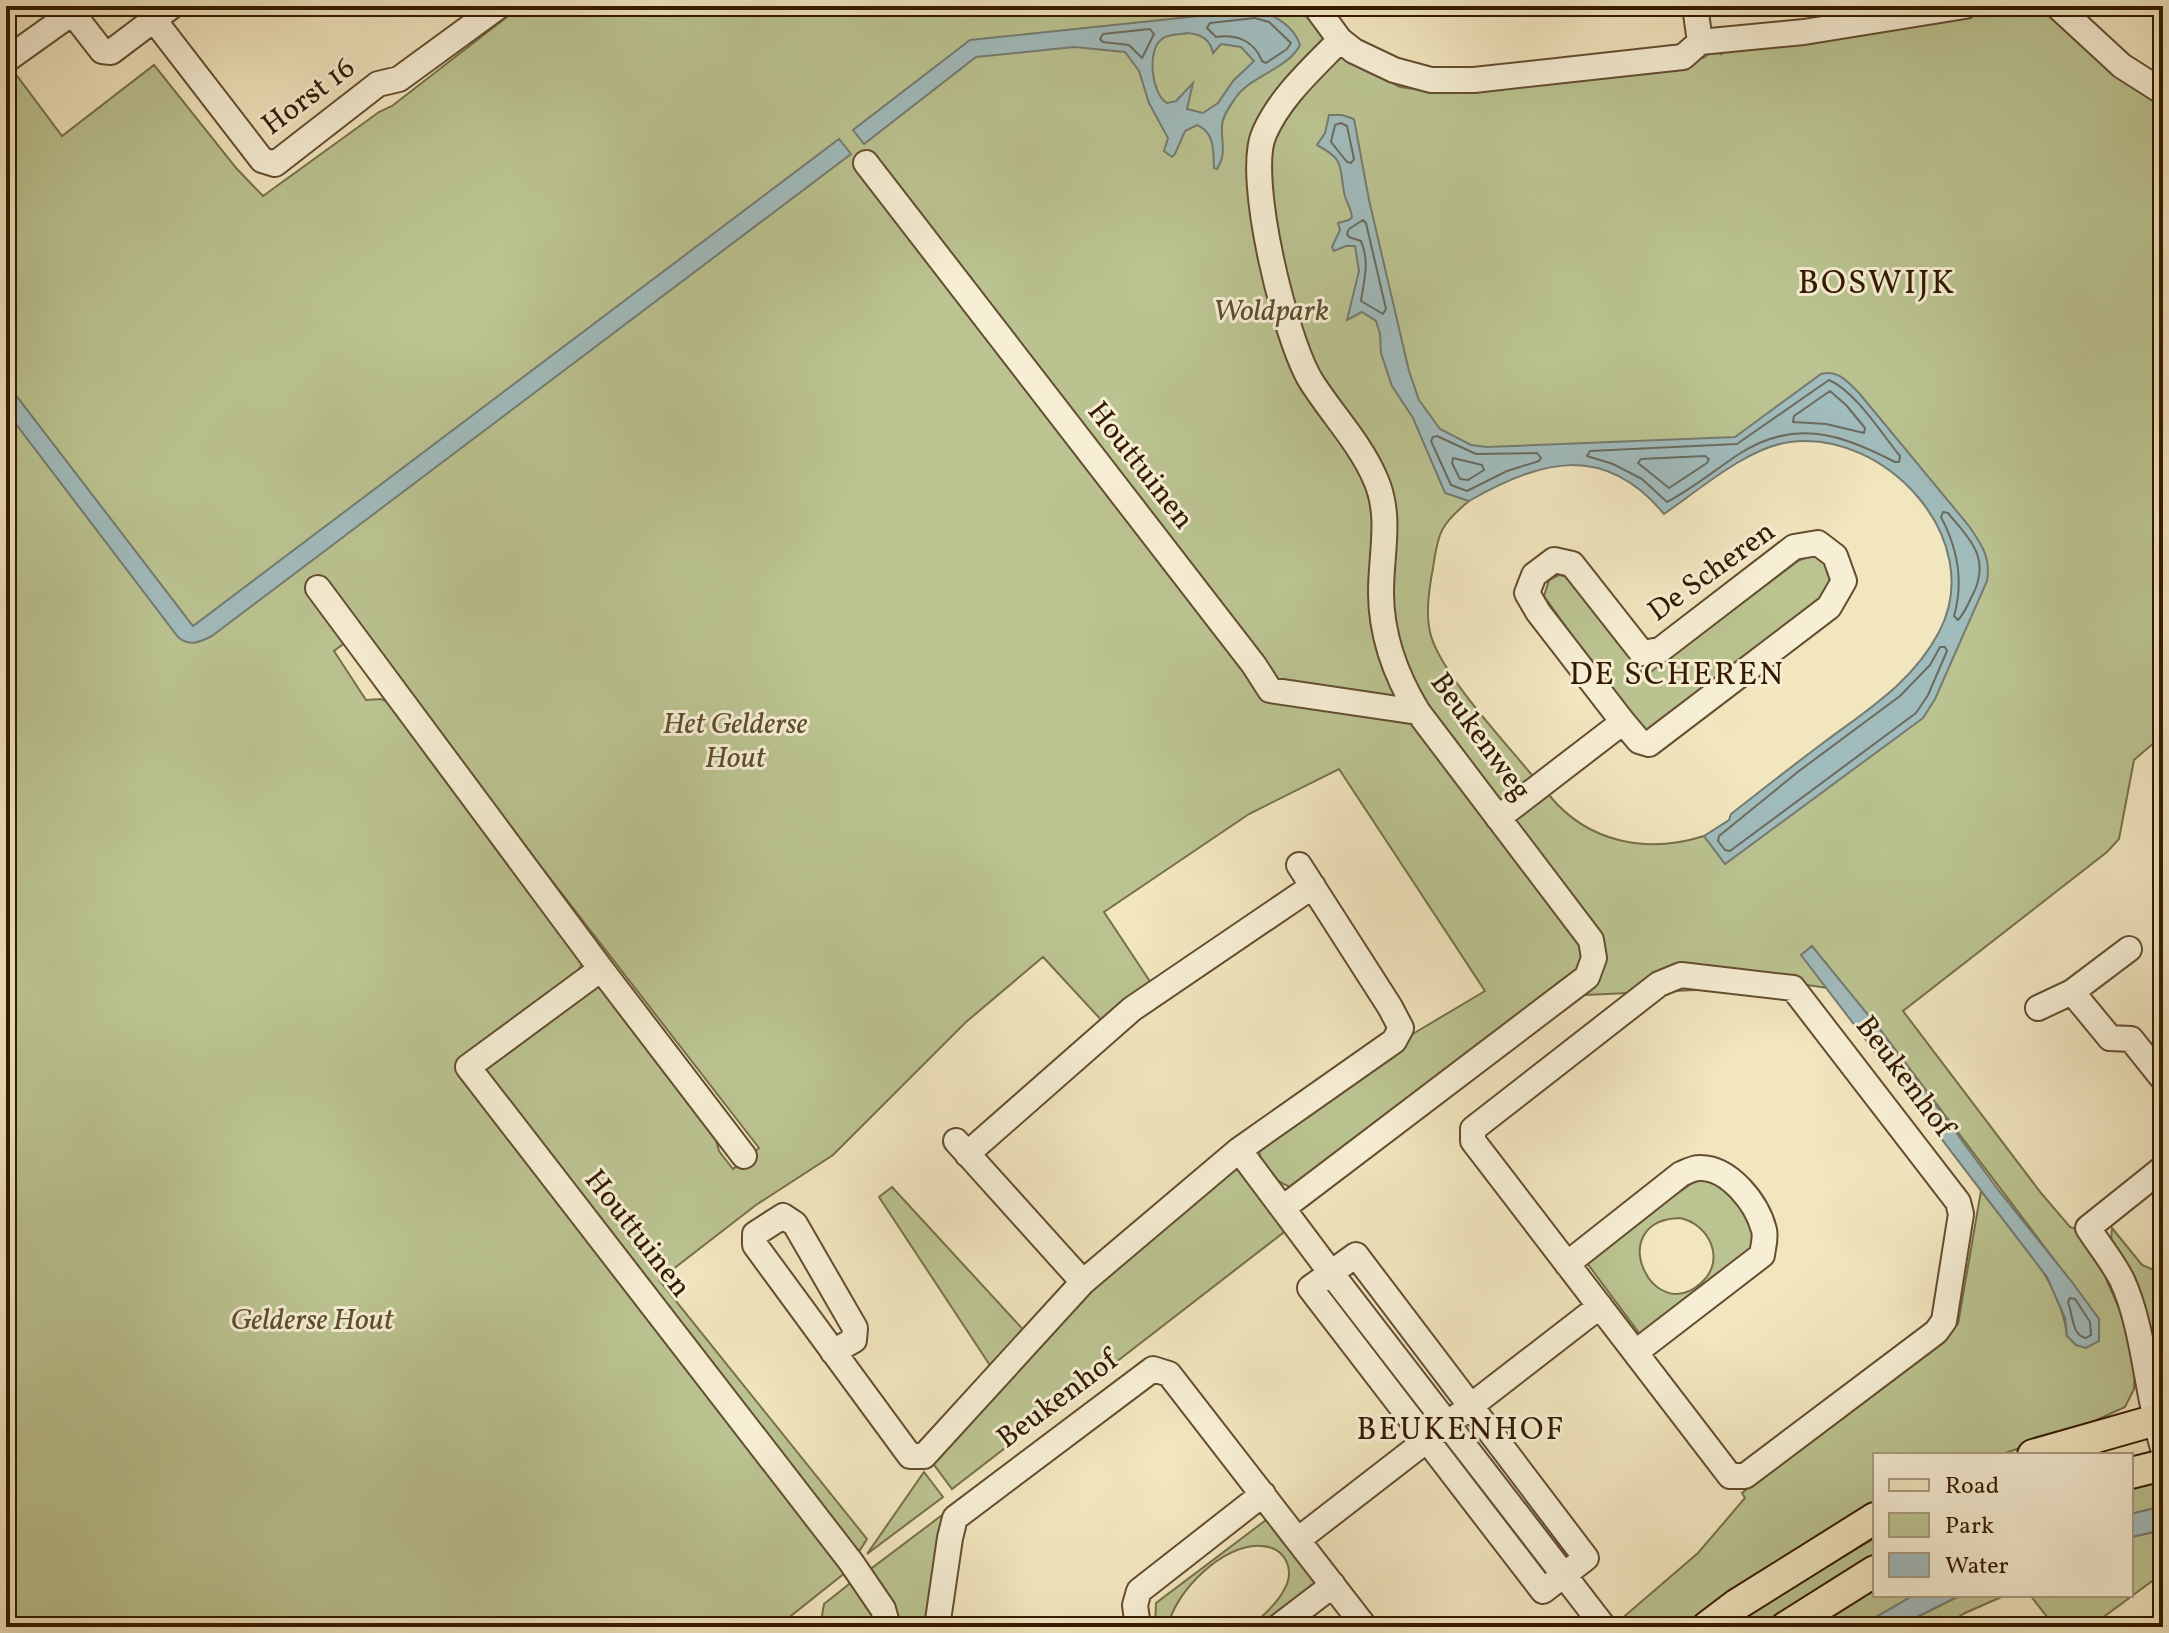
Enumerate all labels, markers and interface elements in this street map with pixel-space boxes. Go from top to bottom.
street label: Horst 16 [254,48,364,146]
district label: BOSWIJK [1798,261,1956,308]
park label: Woldpark [1213,291,1329,333]
street label: Houttuinen [1077,393,1203,539]
street label: De Scheren [1640,511,1784,633]
district label: DE SCHEREN [1569,654,1785,698]
street label: Beukenweg [1419,664,1541,810]
park label: Het Gelderse Hout [662,704,808,780]
street label: Beukenhof [1845,1008,1965,1149]
street label: Houttuinen [574,1161,700,1307]
park label: Gelderse Hout [230,1300,395,1342]
street label: Beukenhof [989,1339,1130,1459]
district label: BEUKENHOF [1357,1409,1565,1453]
legend [1873,1453,2133,1597]
text: Road [1945,1470,1999,1504]
text: Park [1945,1510,1994,1544]
text: Water [1945,1550,2009,1584]

